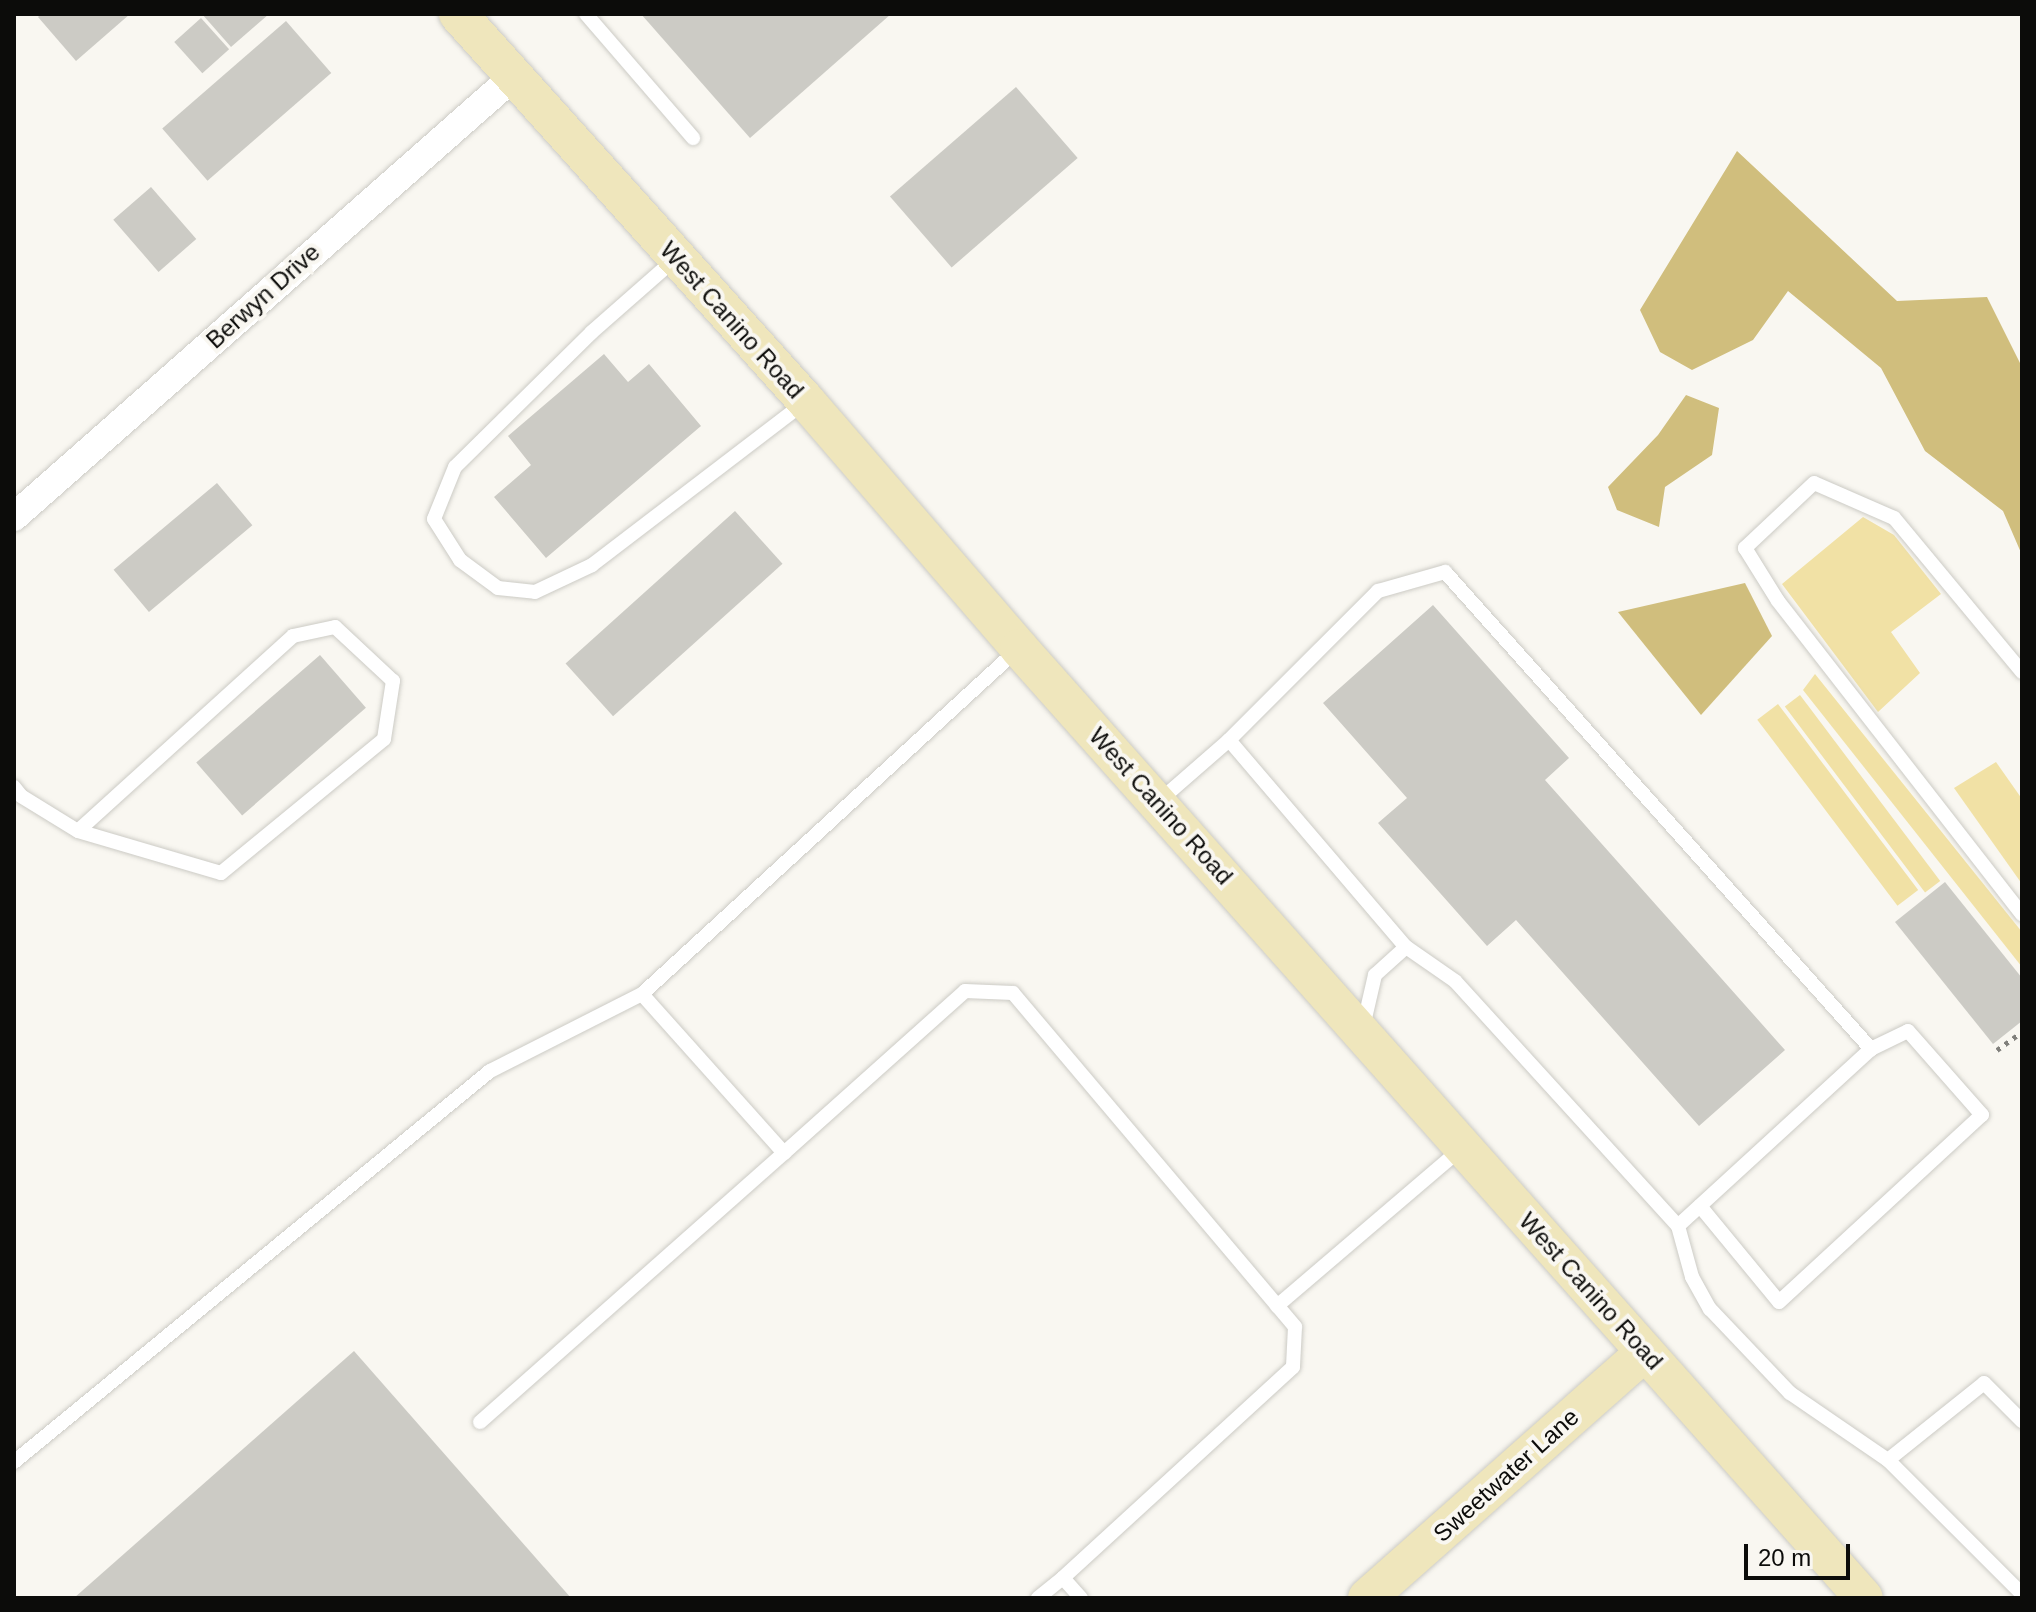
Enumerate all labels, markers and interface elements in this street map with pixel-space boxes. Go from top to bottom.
street label: West Canino Road [654,236,810,404]
street label: Berwyn Drive [200,238,326,354]
street label: West Canino Road [1083,722,1239,890]
street label: West Canino Road [1513,1207,1669,1375]
street label: Sweetwater Lane [1427,1402,1585,1548]
scale bar [1748,1528,1854,1578]
text: 20 m [1758,1544,1811,1571]

